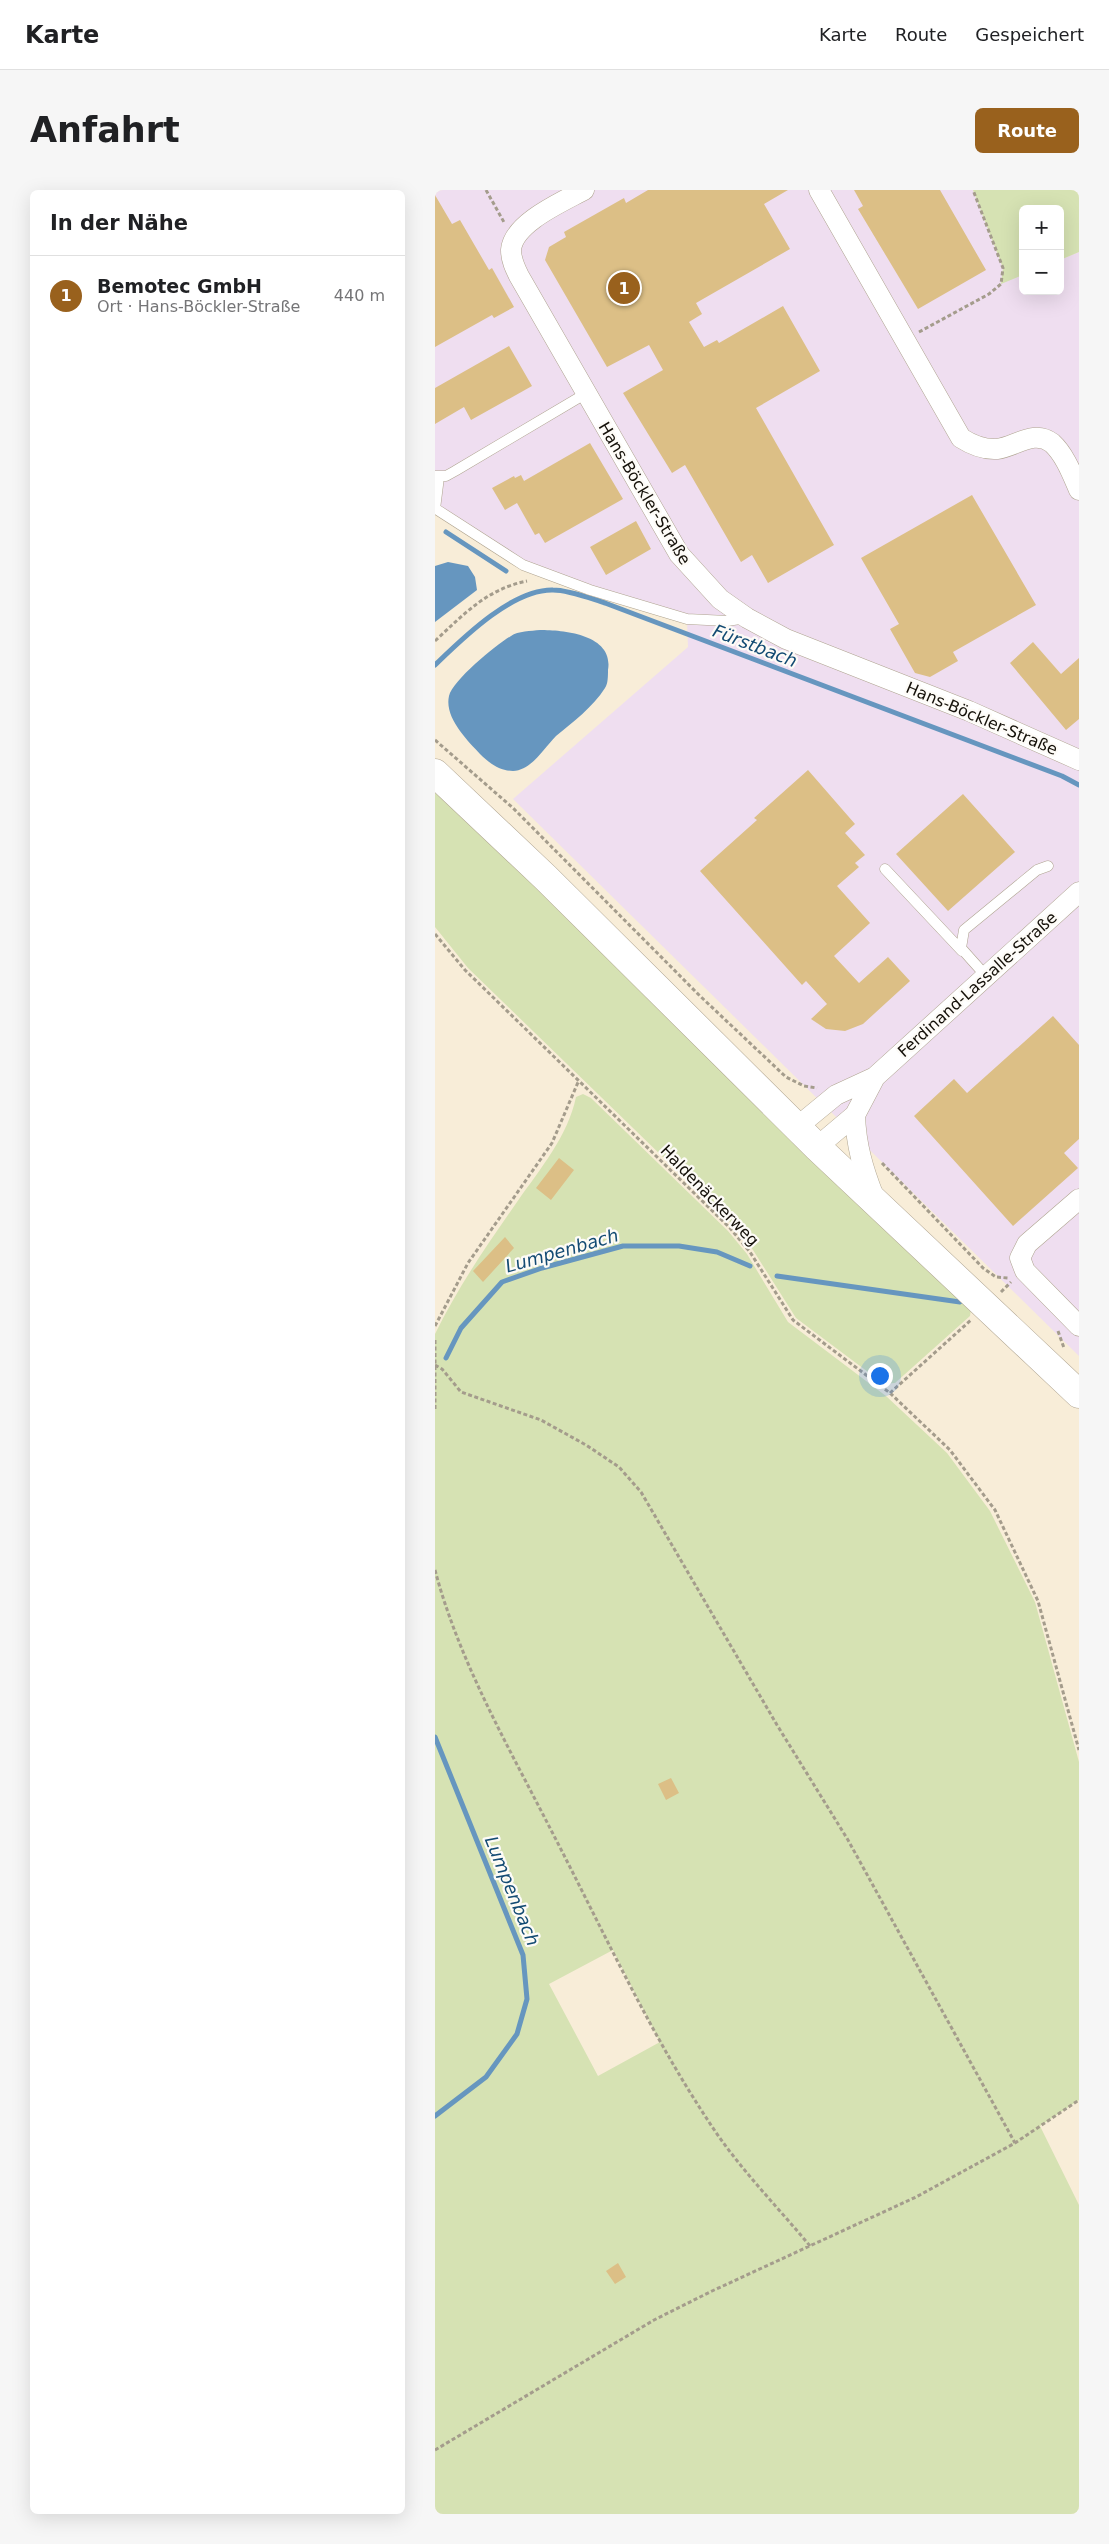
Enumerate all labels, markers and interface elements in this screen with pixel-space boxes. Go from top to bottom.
text: Karte [25,21,99,49]
text: Karte [819,24,867,45]
text: Route [895,24,947,45]
text: Gespeichert [975,24,1084,45]
button: Route [975,108,1079,153]
text: Anfahrt [30,110,180,150]
map controls [1019,205,1064,295]
button: + [1019,205,1064,250]
text: In der Nähe [50,211,188,235]
button: − [1019,250,1064,295]
pin: 1 [608,269,640,307]
text: Bemotec GmbH [97,275,262,297]
text: 1 [60,286,72,305]
text: 440 m [334,286,385,305]
text: Ort · Hans-Böckler-Straße [97,297,300,316]
street label: Hans-Böckler-Straße [595,419,695,568]
water label: Fürstbach [710,620,800,671]
street label: Hans-Böckler-Straße [903,678,1060,759]
street label: Ferdinand-Lassalle-Straße [894,908,1061,1061]
street label: Haldenäckerweg [657,1141,763,1250]
water label: Lumpenbach [503,1224,621,1277]
your location [867,1363,893,1389]
water label: Lumpenbach [481,1833,544,1949]

